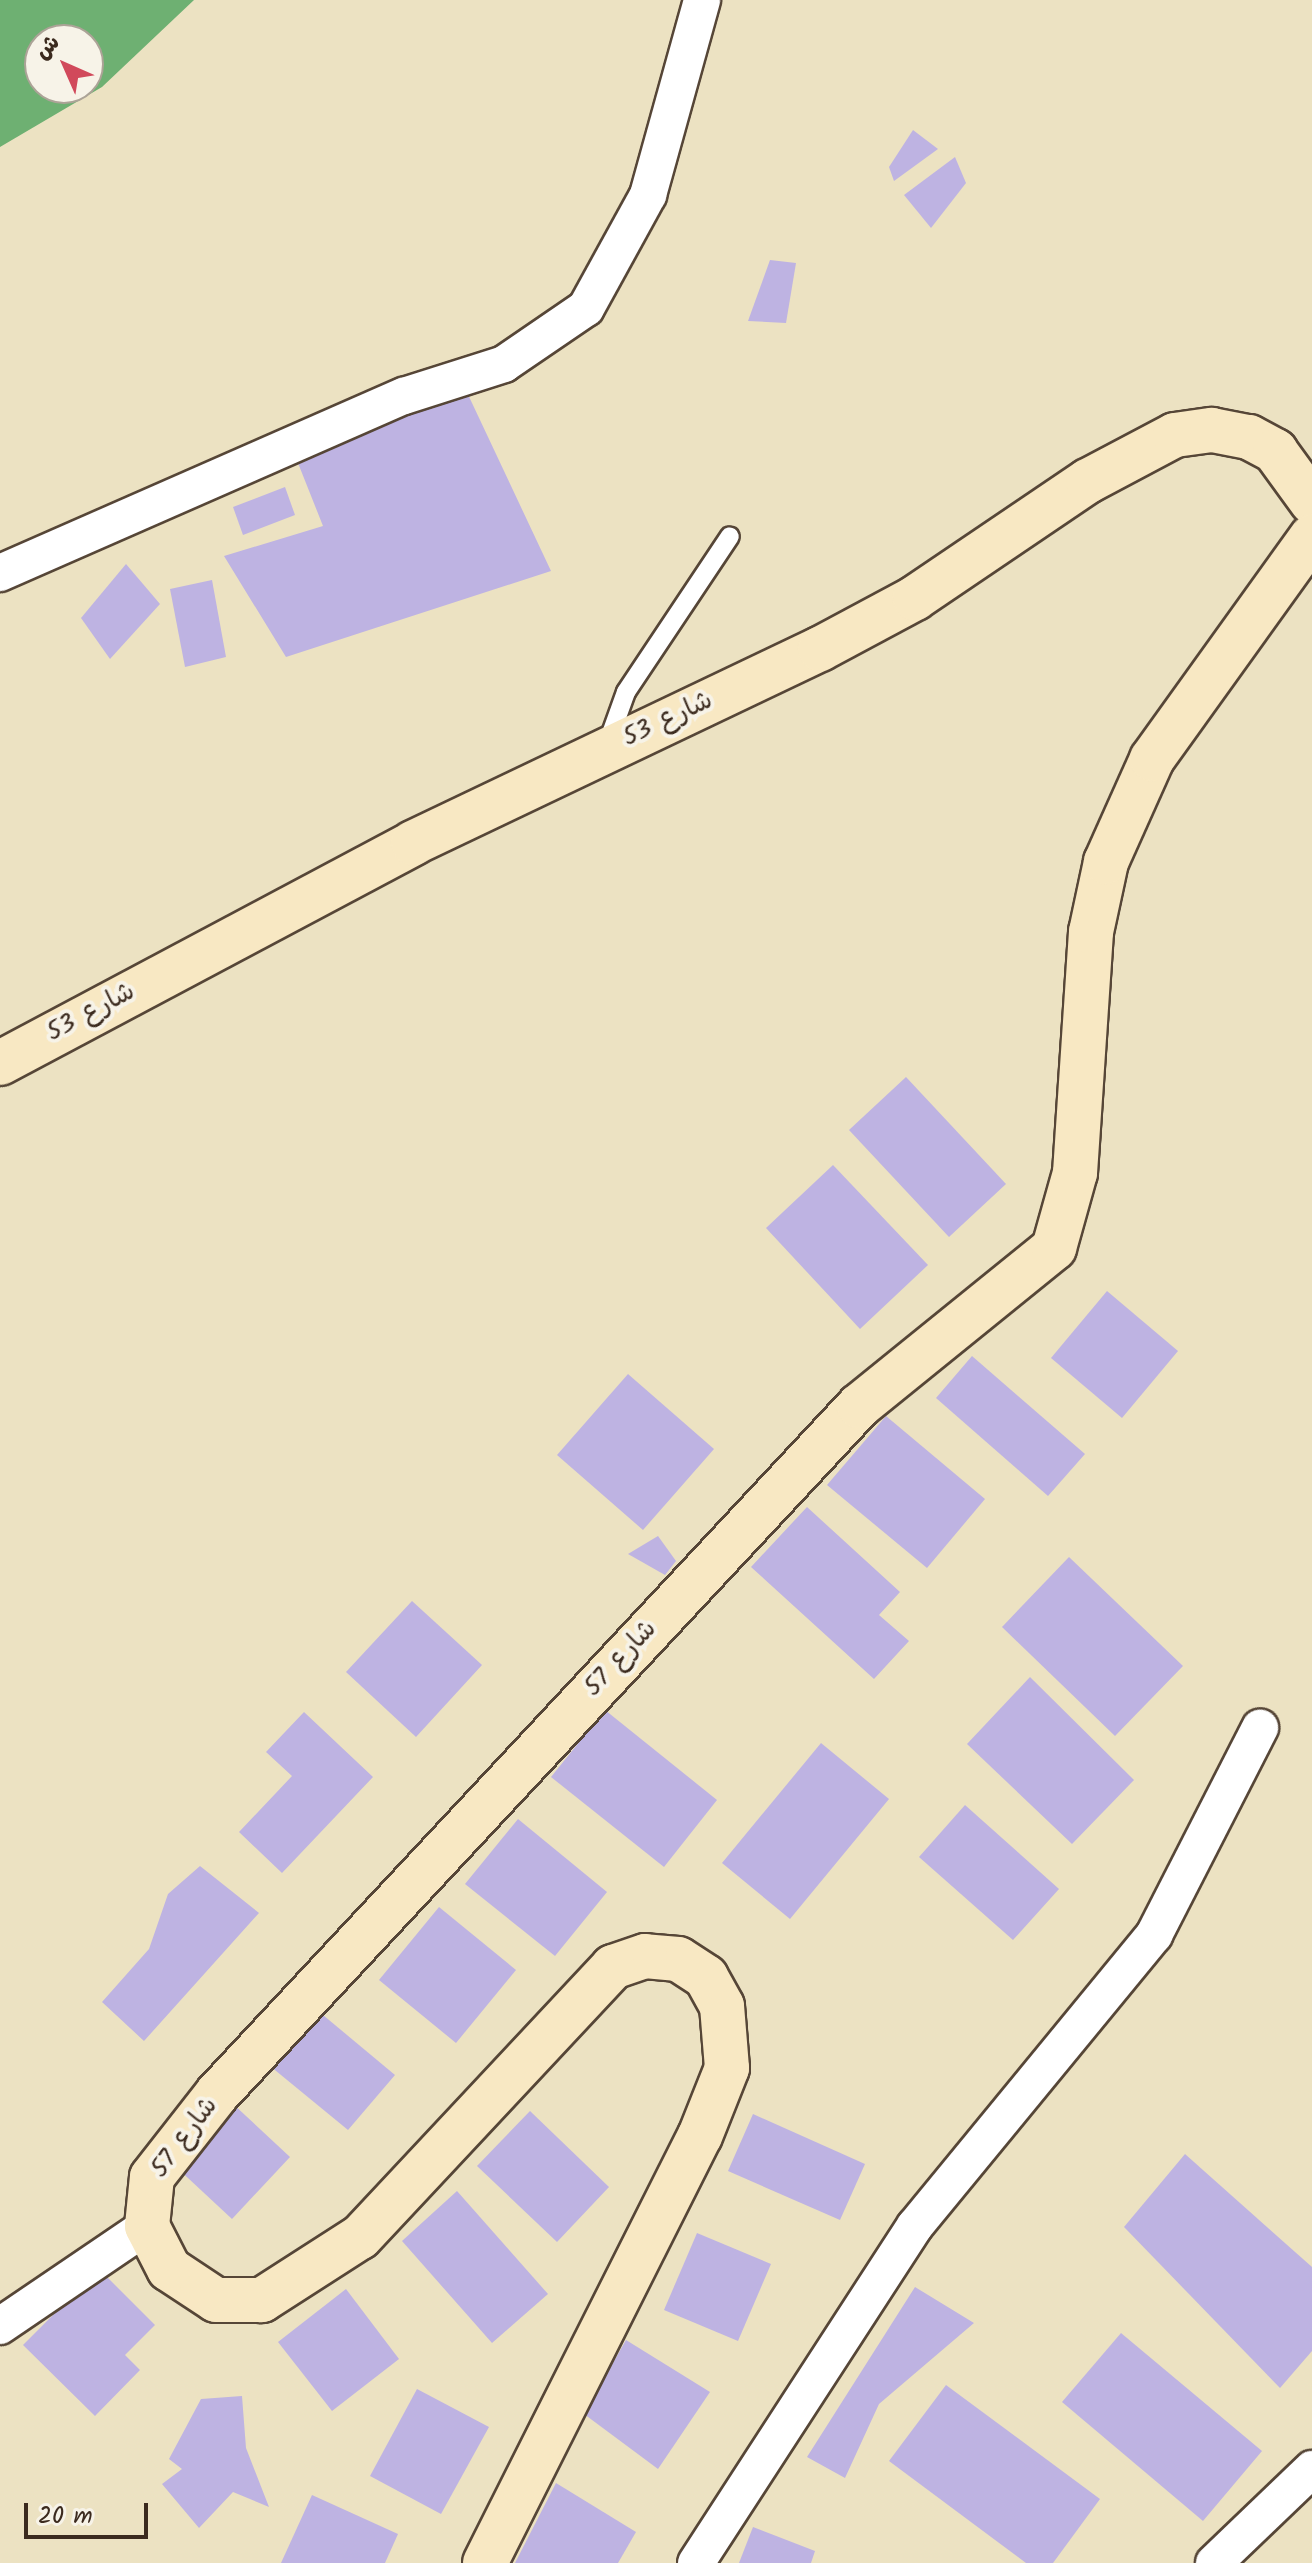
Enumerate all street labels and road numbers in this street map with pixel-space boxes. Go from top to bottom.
street label: شارع 53 [618,686,718,754]
street label: شارع 53 [42,977,140,1049]
street label: شارع 57 [578,1614,664,1704]
street label: شارع 57 [145,2092,225,2184]

